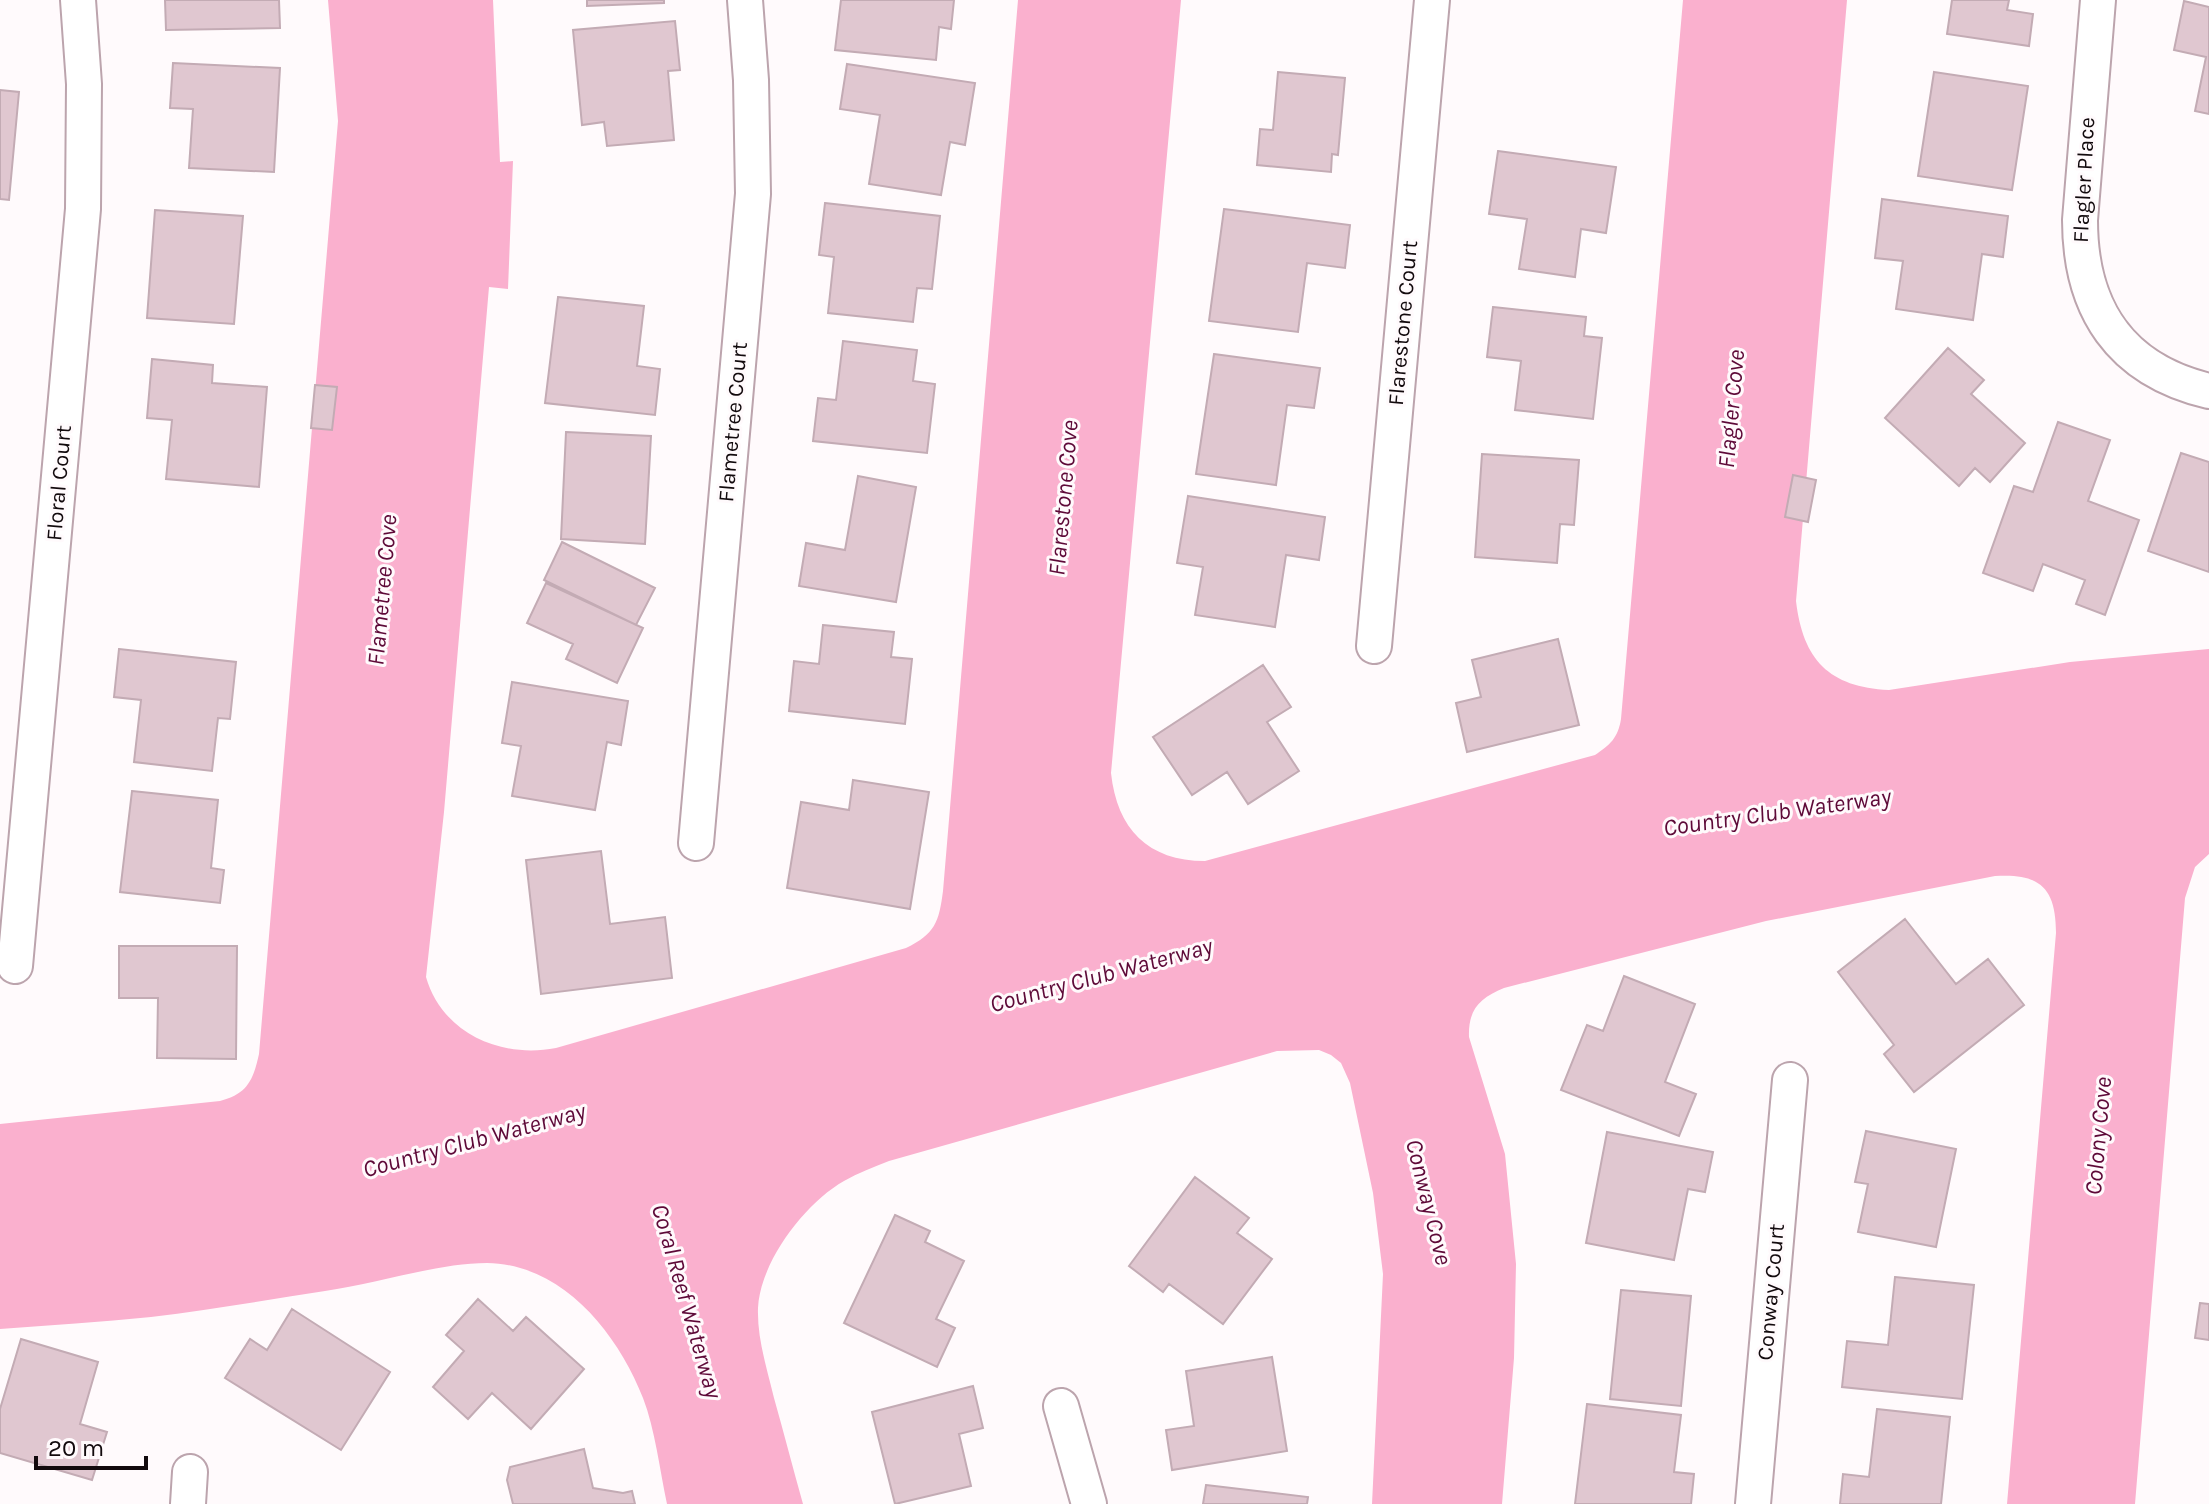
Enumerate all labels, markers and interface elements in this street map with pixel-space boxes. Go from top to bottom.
street label: Flagler Place [2068,116,2100,244]
street label: Flarestone Court [1383,239,1423,407]
street label: Flametree Court [713,341,753,503]
water label: Flagler Cove [1712,348,1750,470]
water label: Flarestone Cove [1042,419,1084,577]
street label: Floral Court [41,424,77,542]
water label: Flametree Cove [361,513,403,667]
water label: Country Club Waterway [1661,782,1893,842]
water label: Country Club Waterway [986,932,1216,1018]
water label: Colony Cove [2079,1076,2117,1196]
water label: Country Club Waterway [359,1097,589,1183]
water label: Conway Cove [1400,1136,1458,1268]
water label: Coral Reef Waterway [646,1201,728,1402]
street label: Conway Court [1752,1222,1790,1362]
scale bar [36,1420,146,1470]
text: 20 m [48,1434,104,1462]

